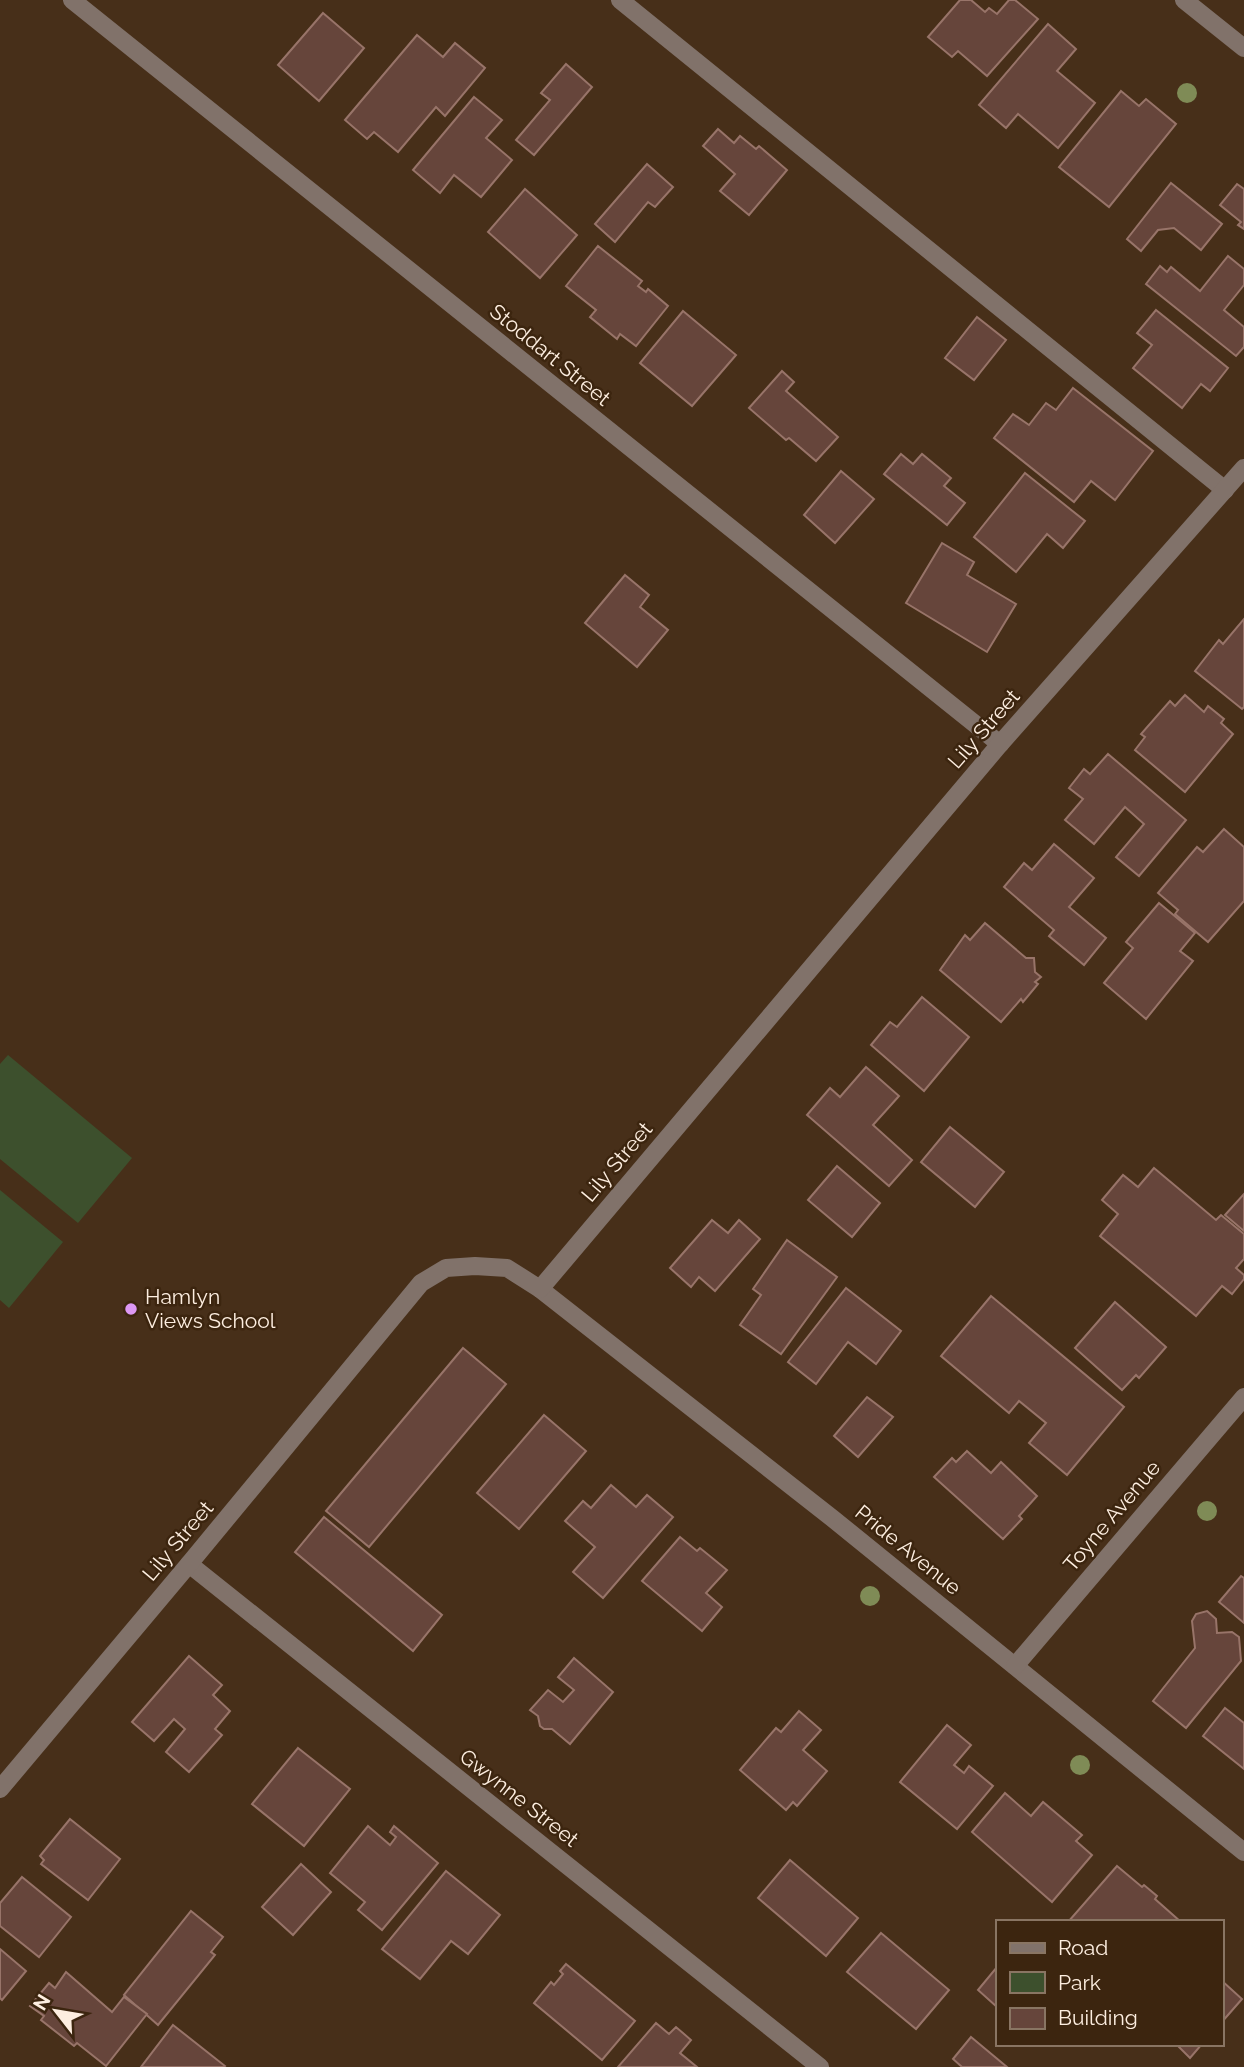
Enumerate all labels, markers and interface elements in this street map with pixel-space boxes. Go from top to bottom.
street label: Stoddart Street [485,298,615,411]
street label: Lily Street [943,684,1025,773]
street label: Lily Street [576,1117,657,1207]
place label: Hamlyn Views School [145,1284,276,1333]
marker: Hamlyn Views School [123,1301,139,1317]
street label: Toyne Avenue [1058,1455,1165,1576]
street label: Lily Street [137,1496,218,1586]
street label: Pride Avenue [850,1499,966,1600]
street label: Gwynne Street [455,1744,584,1852]
legend [996,1920,1223,2046]
text: Road [1058,1935,1108,1960]
text: Park [1058,1970,1101,1995]
north arrow [21,1976,91,2046]
text: N [28,1990,55,2014]
text: Building [1058,2005,1138,2030]

